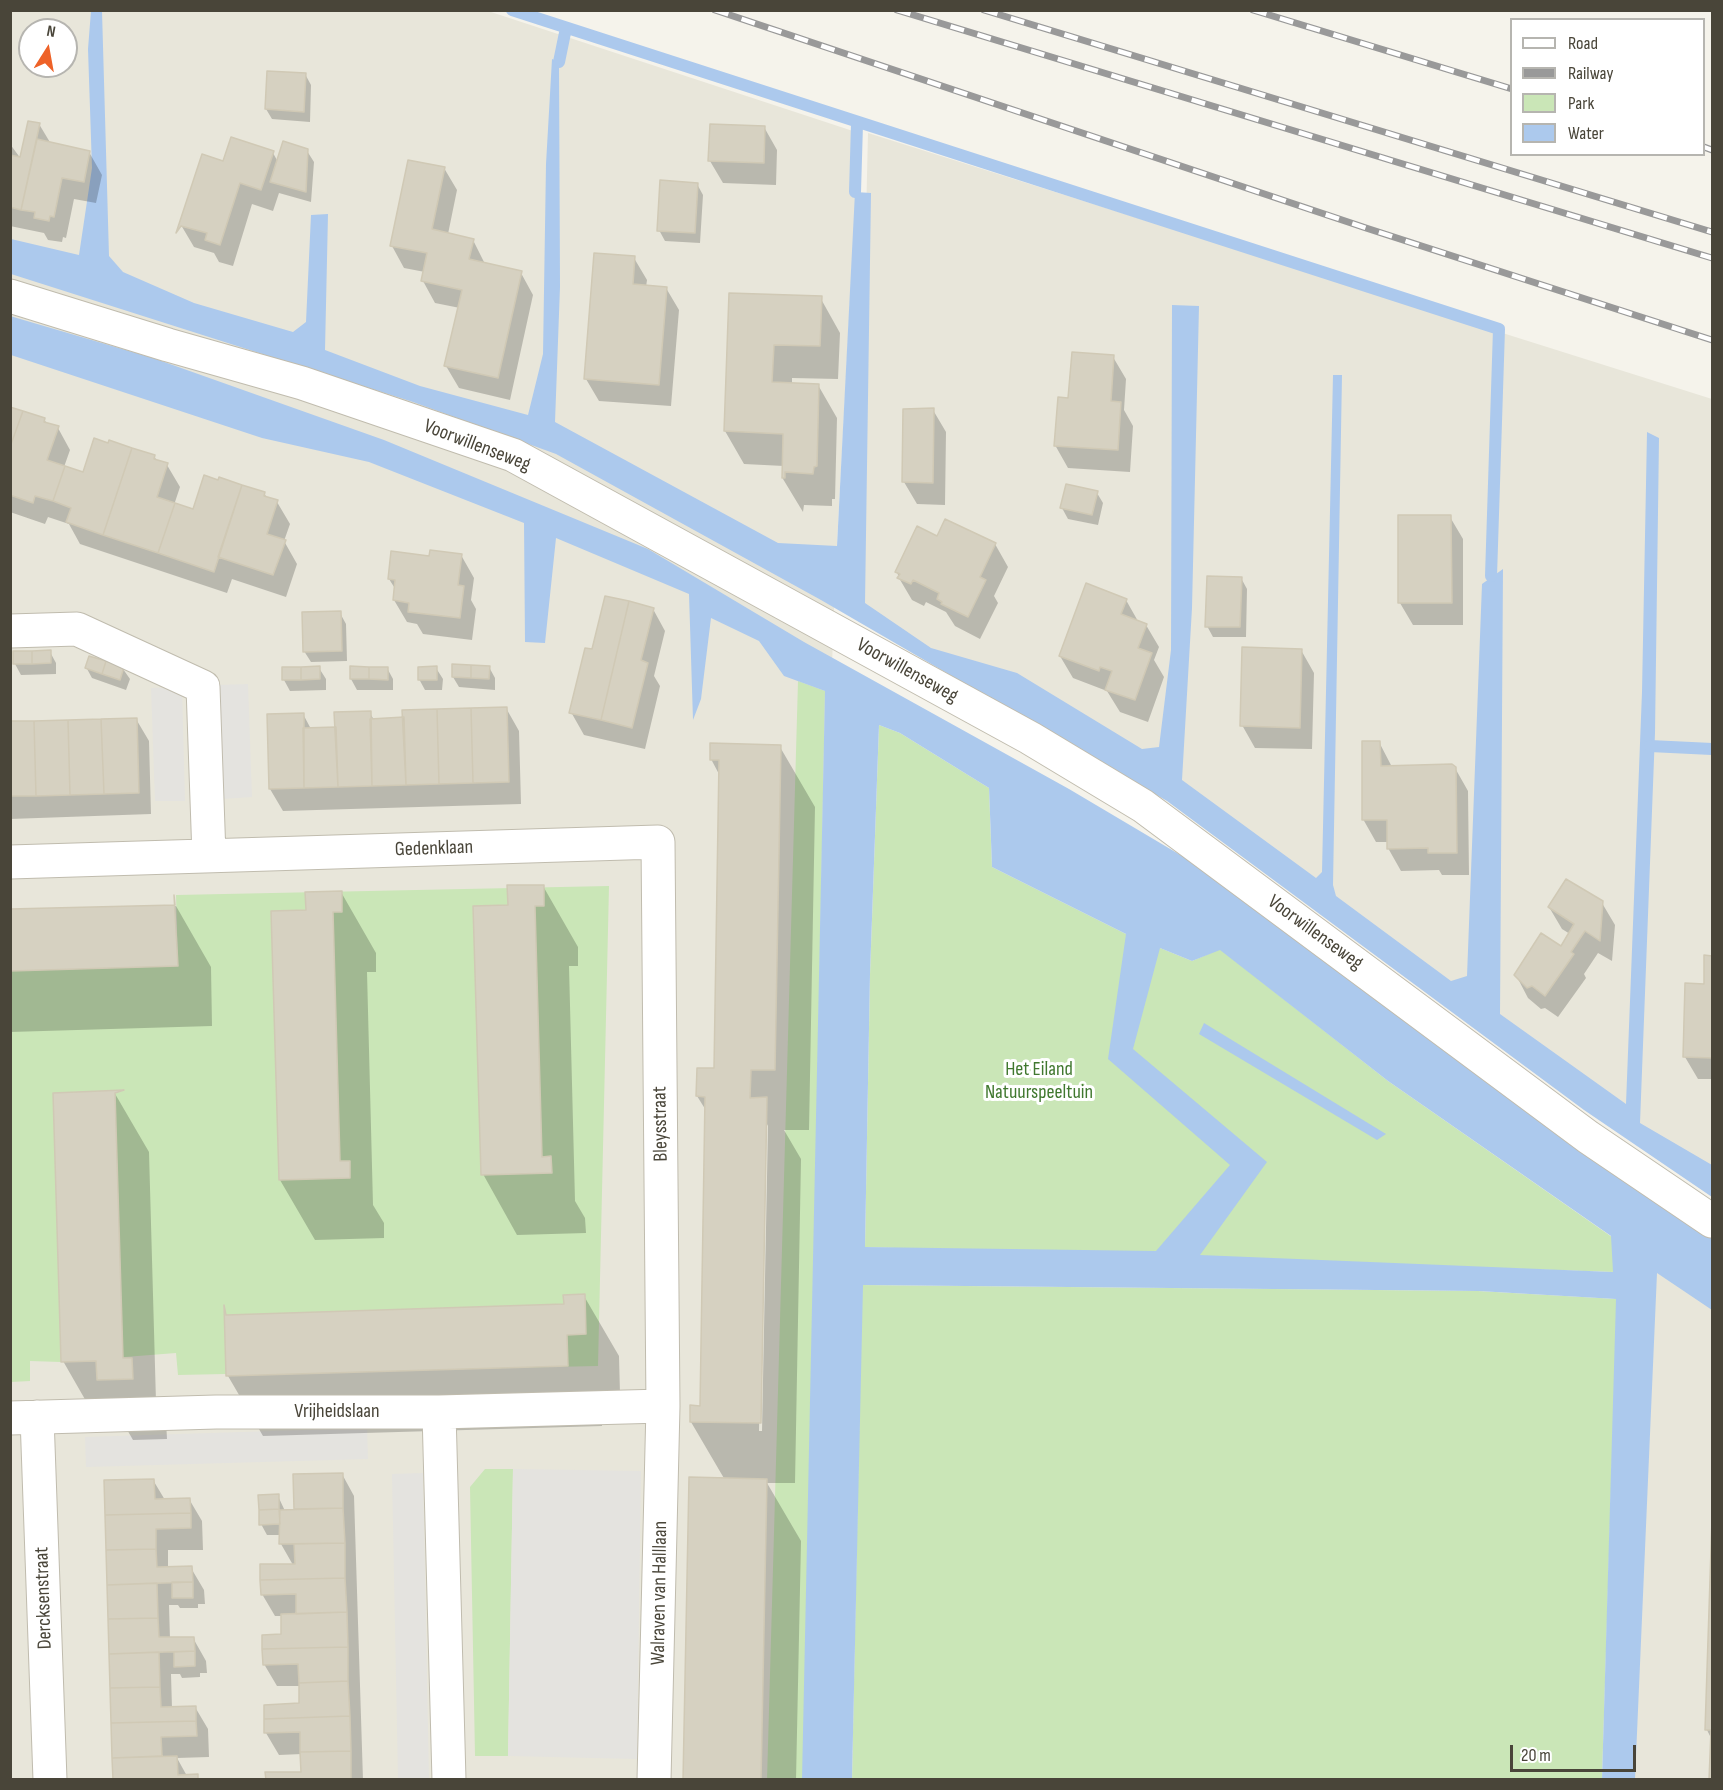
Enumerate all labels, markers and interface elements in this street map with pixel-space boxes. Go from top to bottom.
north arrow [18,18,78,78]
legend [1510,18,1705,156]
text: N [45,22,57,42]
text: Road [1568,33,1598,54]
text: Railway [1568,63,1613,84]
text: Park [1568,93,1594,114]
text: Water [1568,123,1604,144]
street label: Voorwillenseweg [420,415,534,477]
street label: Voorwillenseweg [852,633,962,709]
street label: Gedenklaan [394,836,474,862]
street label: Voorwillenseweg [1263,890,1367,976]
park label: Het Eiland Natuurspeeltuin [985,1058,1093,1105]
street label: Bleysstraat [648,1086,674,1162]
street label: Vrijheidslaan [294,1400,380,1424]
street label: Walraven van Halllaan [647,1521,673,1665]
street label: Dercksenstraat [30,1546,58,1650]
scale bar [1513,1733,1639,1771]
text: 20 m [1521,1745,1551,1766]

